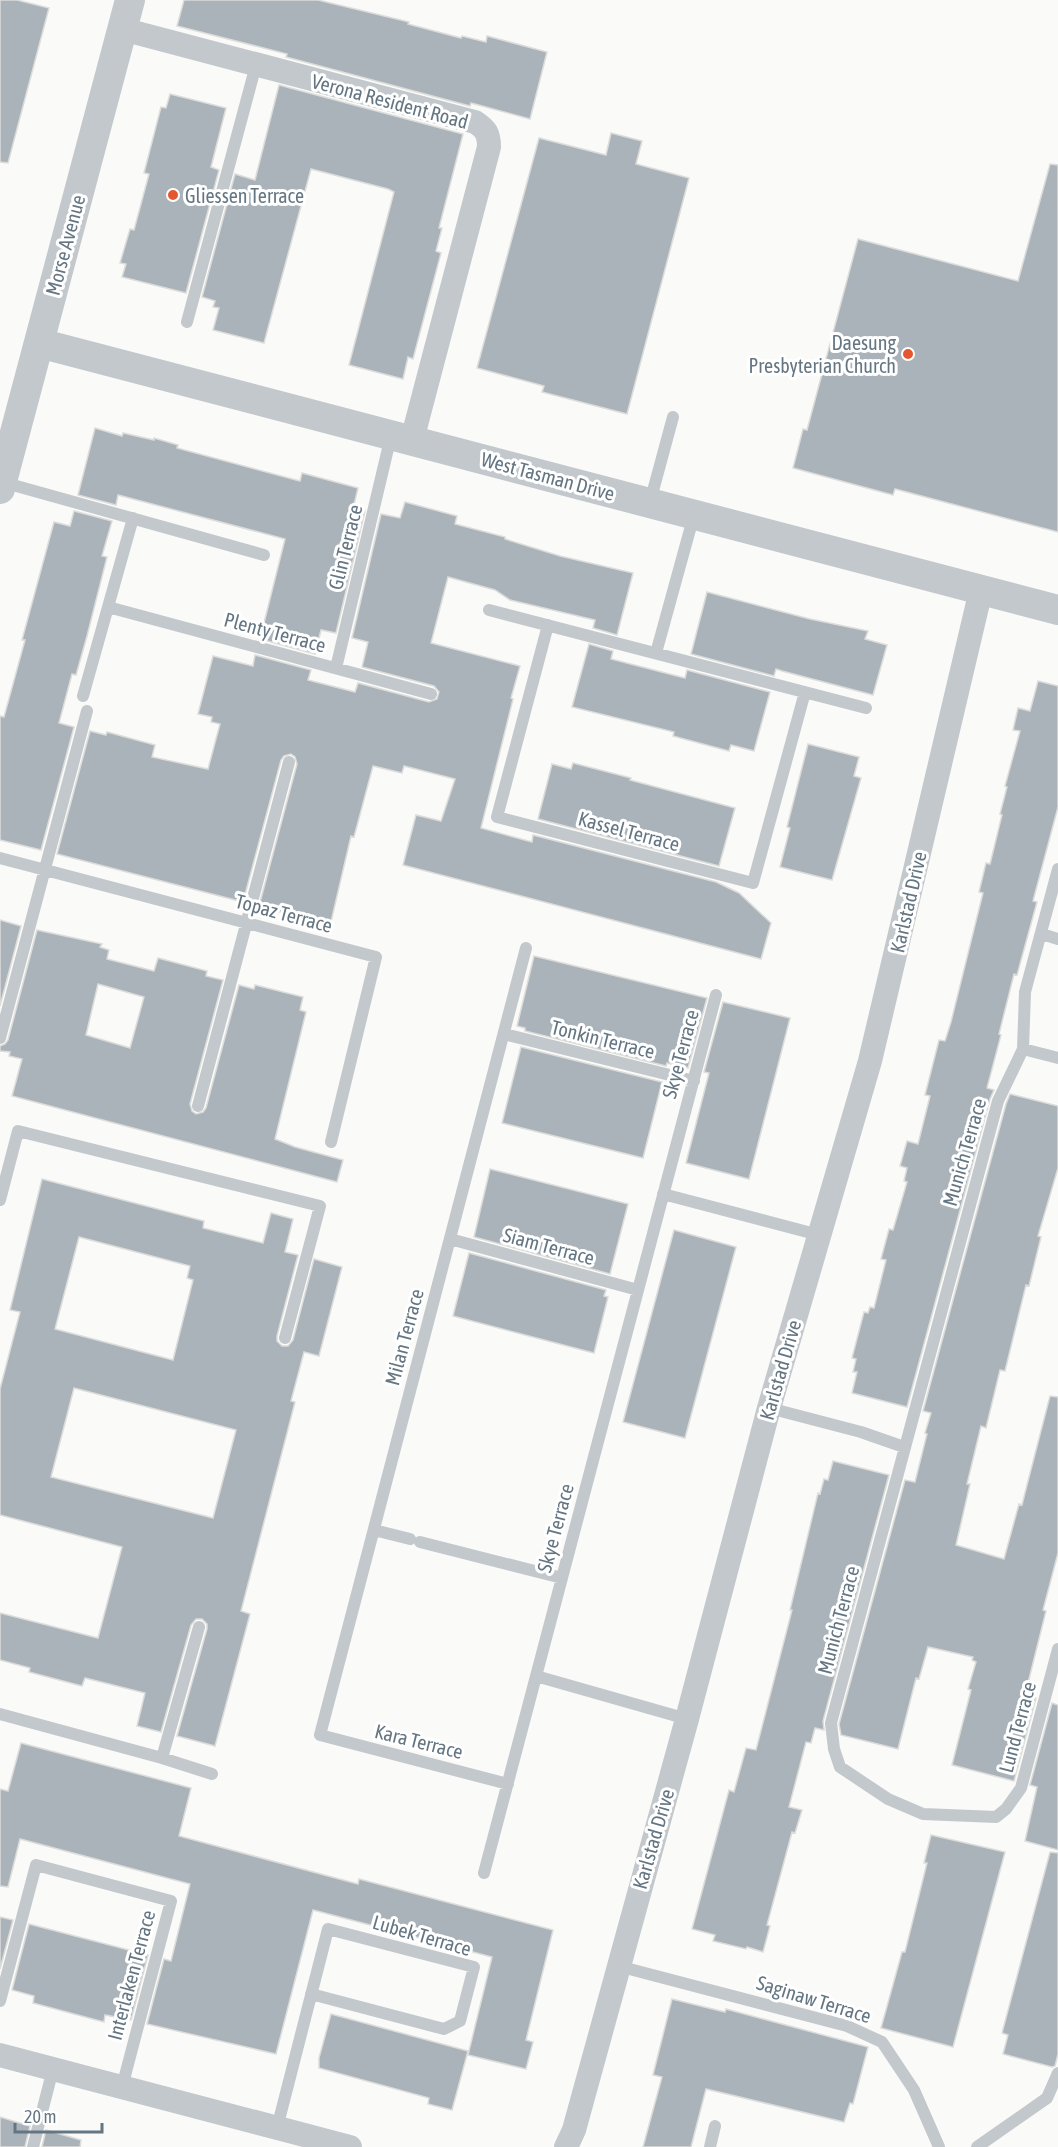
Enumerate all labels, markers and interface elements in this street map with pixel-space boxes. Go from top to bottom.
street label: Verona Resident Road [309,69,471,133]
place label: Gliessen Terrace [185,184,304,207]
marker: Gliessen Terrace [166,188,180,202]
street label: Morse Avenue [41,192,89,298]
place label: Daesung Presbyterian Church [748,331,896,377]
marker: Daesung Presbyterian Church [901,347,915,361]
street label: West Tasman Drive [479,447,617,505]
street label: Glin Terrace [323,502,367,592]
street label: Plenty Terrace [222,607,328,657]
street label: Kassel Terrace [576,806,682,856]
street label: Karlstad Drive [885,849,931,955]
street label: Topaz Terrace [233,889,335,937]
street label: Skye Terrace [657,1007,703,1101]
street label: Tonkin Terrace [549,1015,657,1063]
street label: Munich Terrace [938,1095,990,1209]
street label: Siam Terrace [501,1223,597,1269]
street label: Milan Terrace [380,1286,428,1388]
street label: Karlstad Drive [755,1317,805,1423]
street label: Skye Terrace [532,1481,578,1575]
street label: Munich Terrace [813,1563,863,1677]
street label: Lund Terrace [994,1679,1040,1775]
street label: Kara Terrace [373,1719,465,1763]
street label: Karlstad Drive [628,1786,678,1892]
street label: Interlaken Terrace [103,1907,159,2043]
street label: Lubek Terrace [370,1910,474,1960]
street label: Saginaw Terrace [754,1971,874,2027]
scale bar [15,2096,102,2134]
text: 20 m [24,2106,56,2127]

